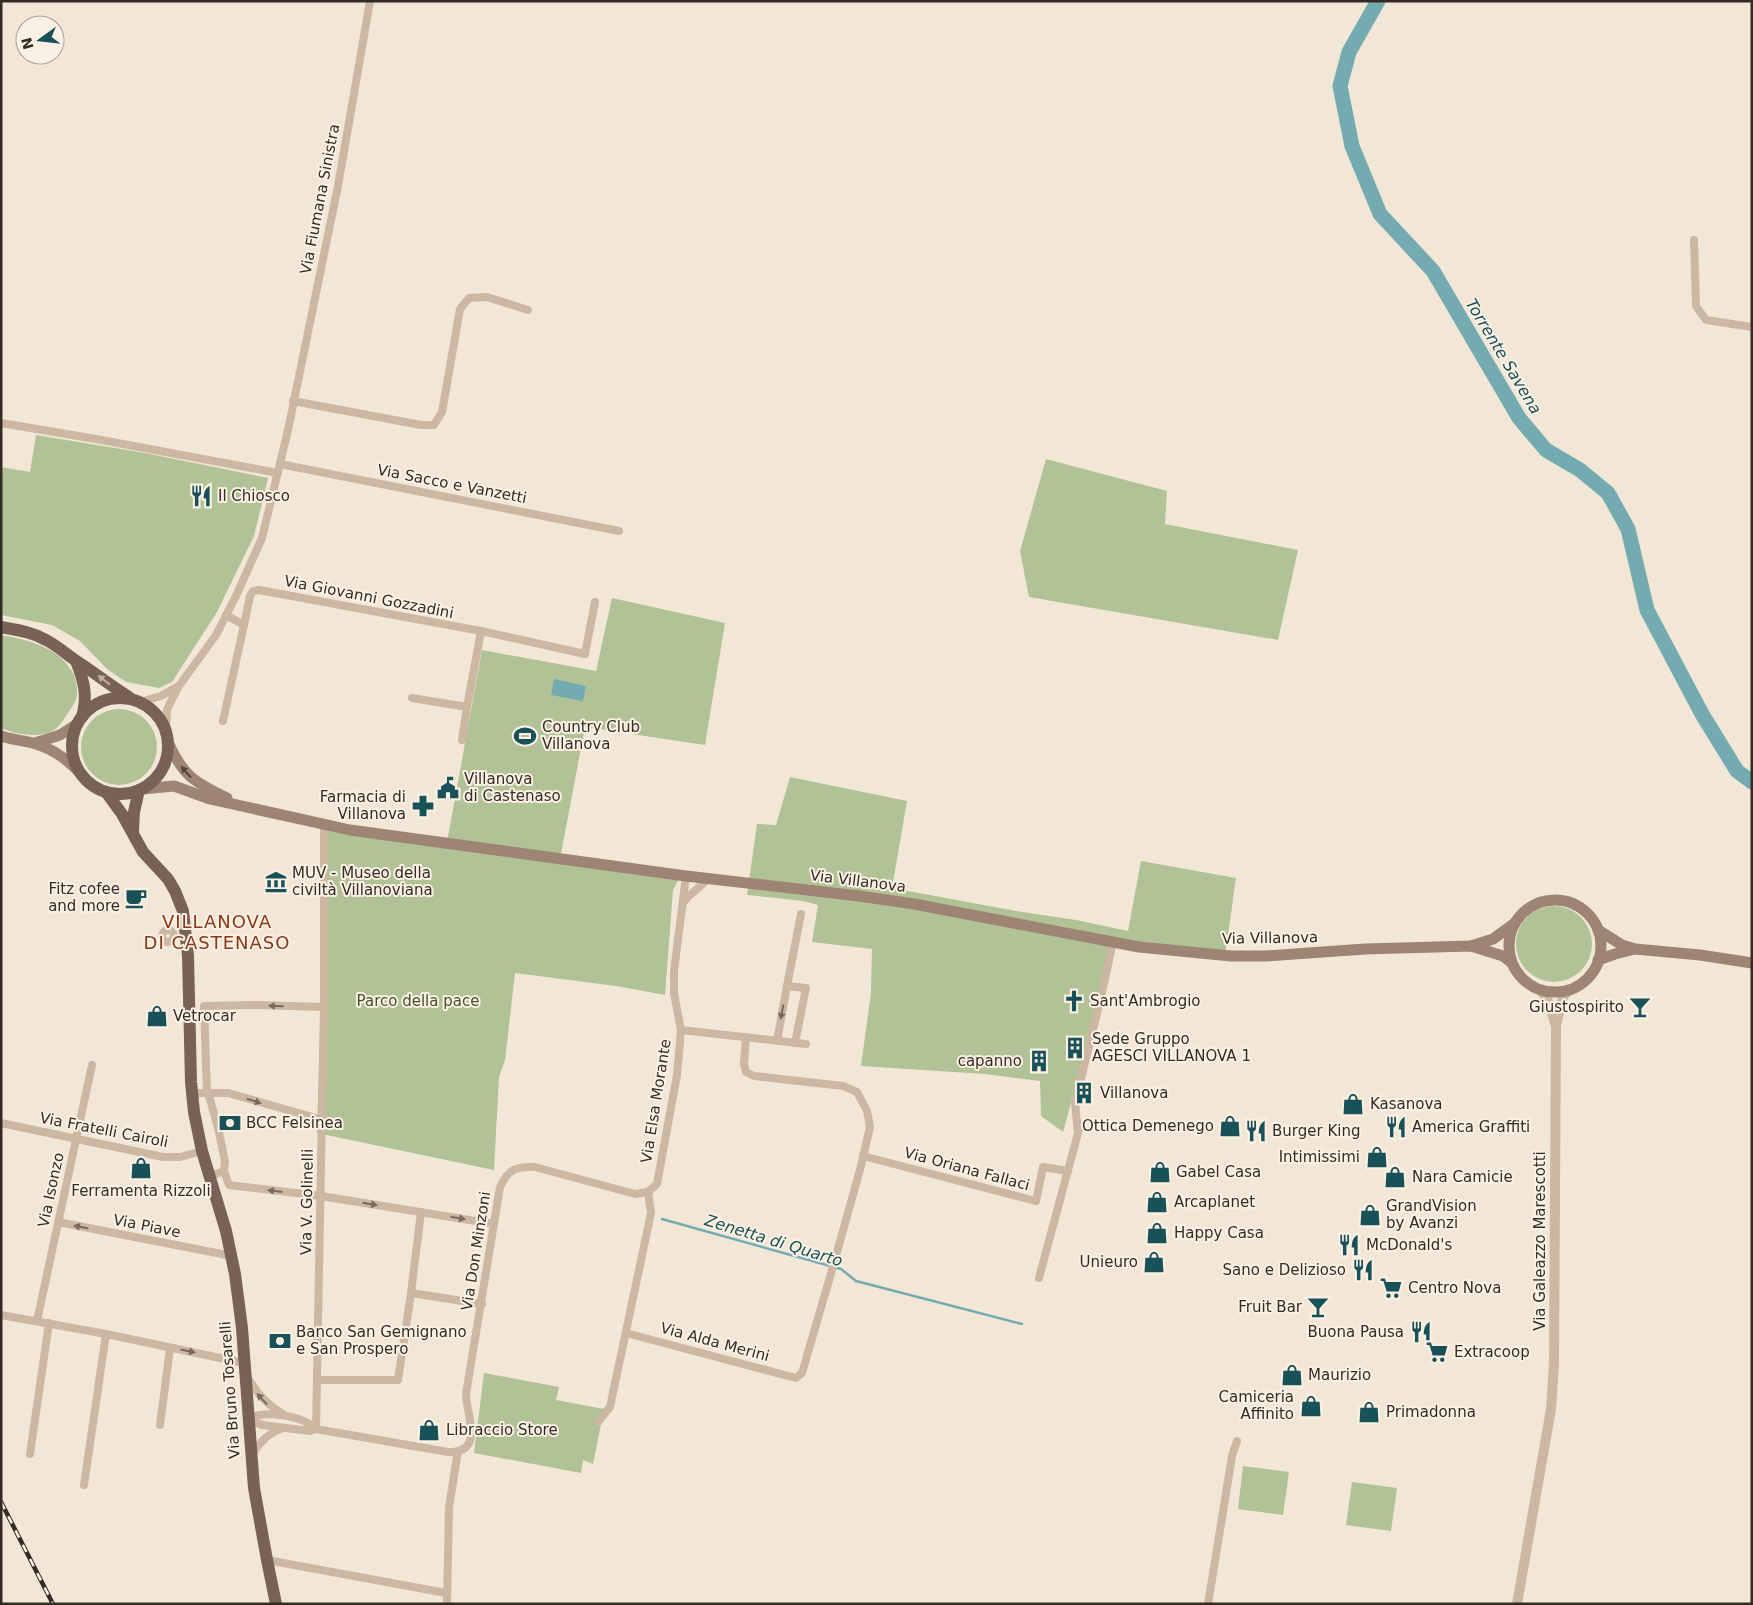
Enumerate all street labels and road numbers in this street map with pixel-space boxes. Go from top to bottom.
street label: Via Fiumana Sinistra [297,122,343,276]
street label: Via Sacco e Vanzetti [376,461,528,507]
street label: Via Giovanni Gozzadini [283,572,455,622]
street label: Via Villanova [809,866,907,896]
street label: Via Villanova [1222,928,1318,948]
street label: Via Elsa Morante [637,1038,675,1164]
street label: Via Fratelli Cairoli [38,1109,170,1151]
street label: Via Oriana Fallaci [902,1144,1032,1194]
street label: Via V. Golinelli [297,1149,317,1255]
street label: Via Isonzo [34,1151,68,1229]
street label: Via Galeazzo Marescotti [1531,1151,1549,1331]
street label: Via Don Minzoni [458,1190,494,1312]
street label: Via Piave [112,1211,182,1241]
street label: Via Alda Merini [659,1319,771,1365]
street label: Via Bruno Tosarelli [216,1321,244,1459]

